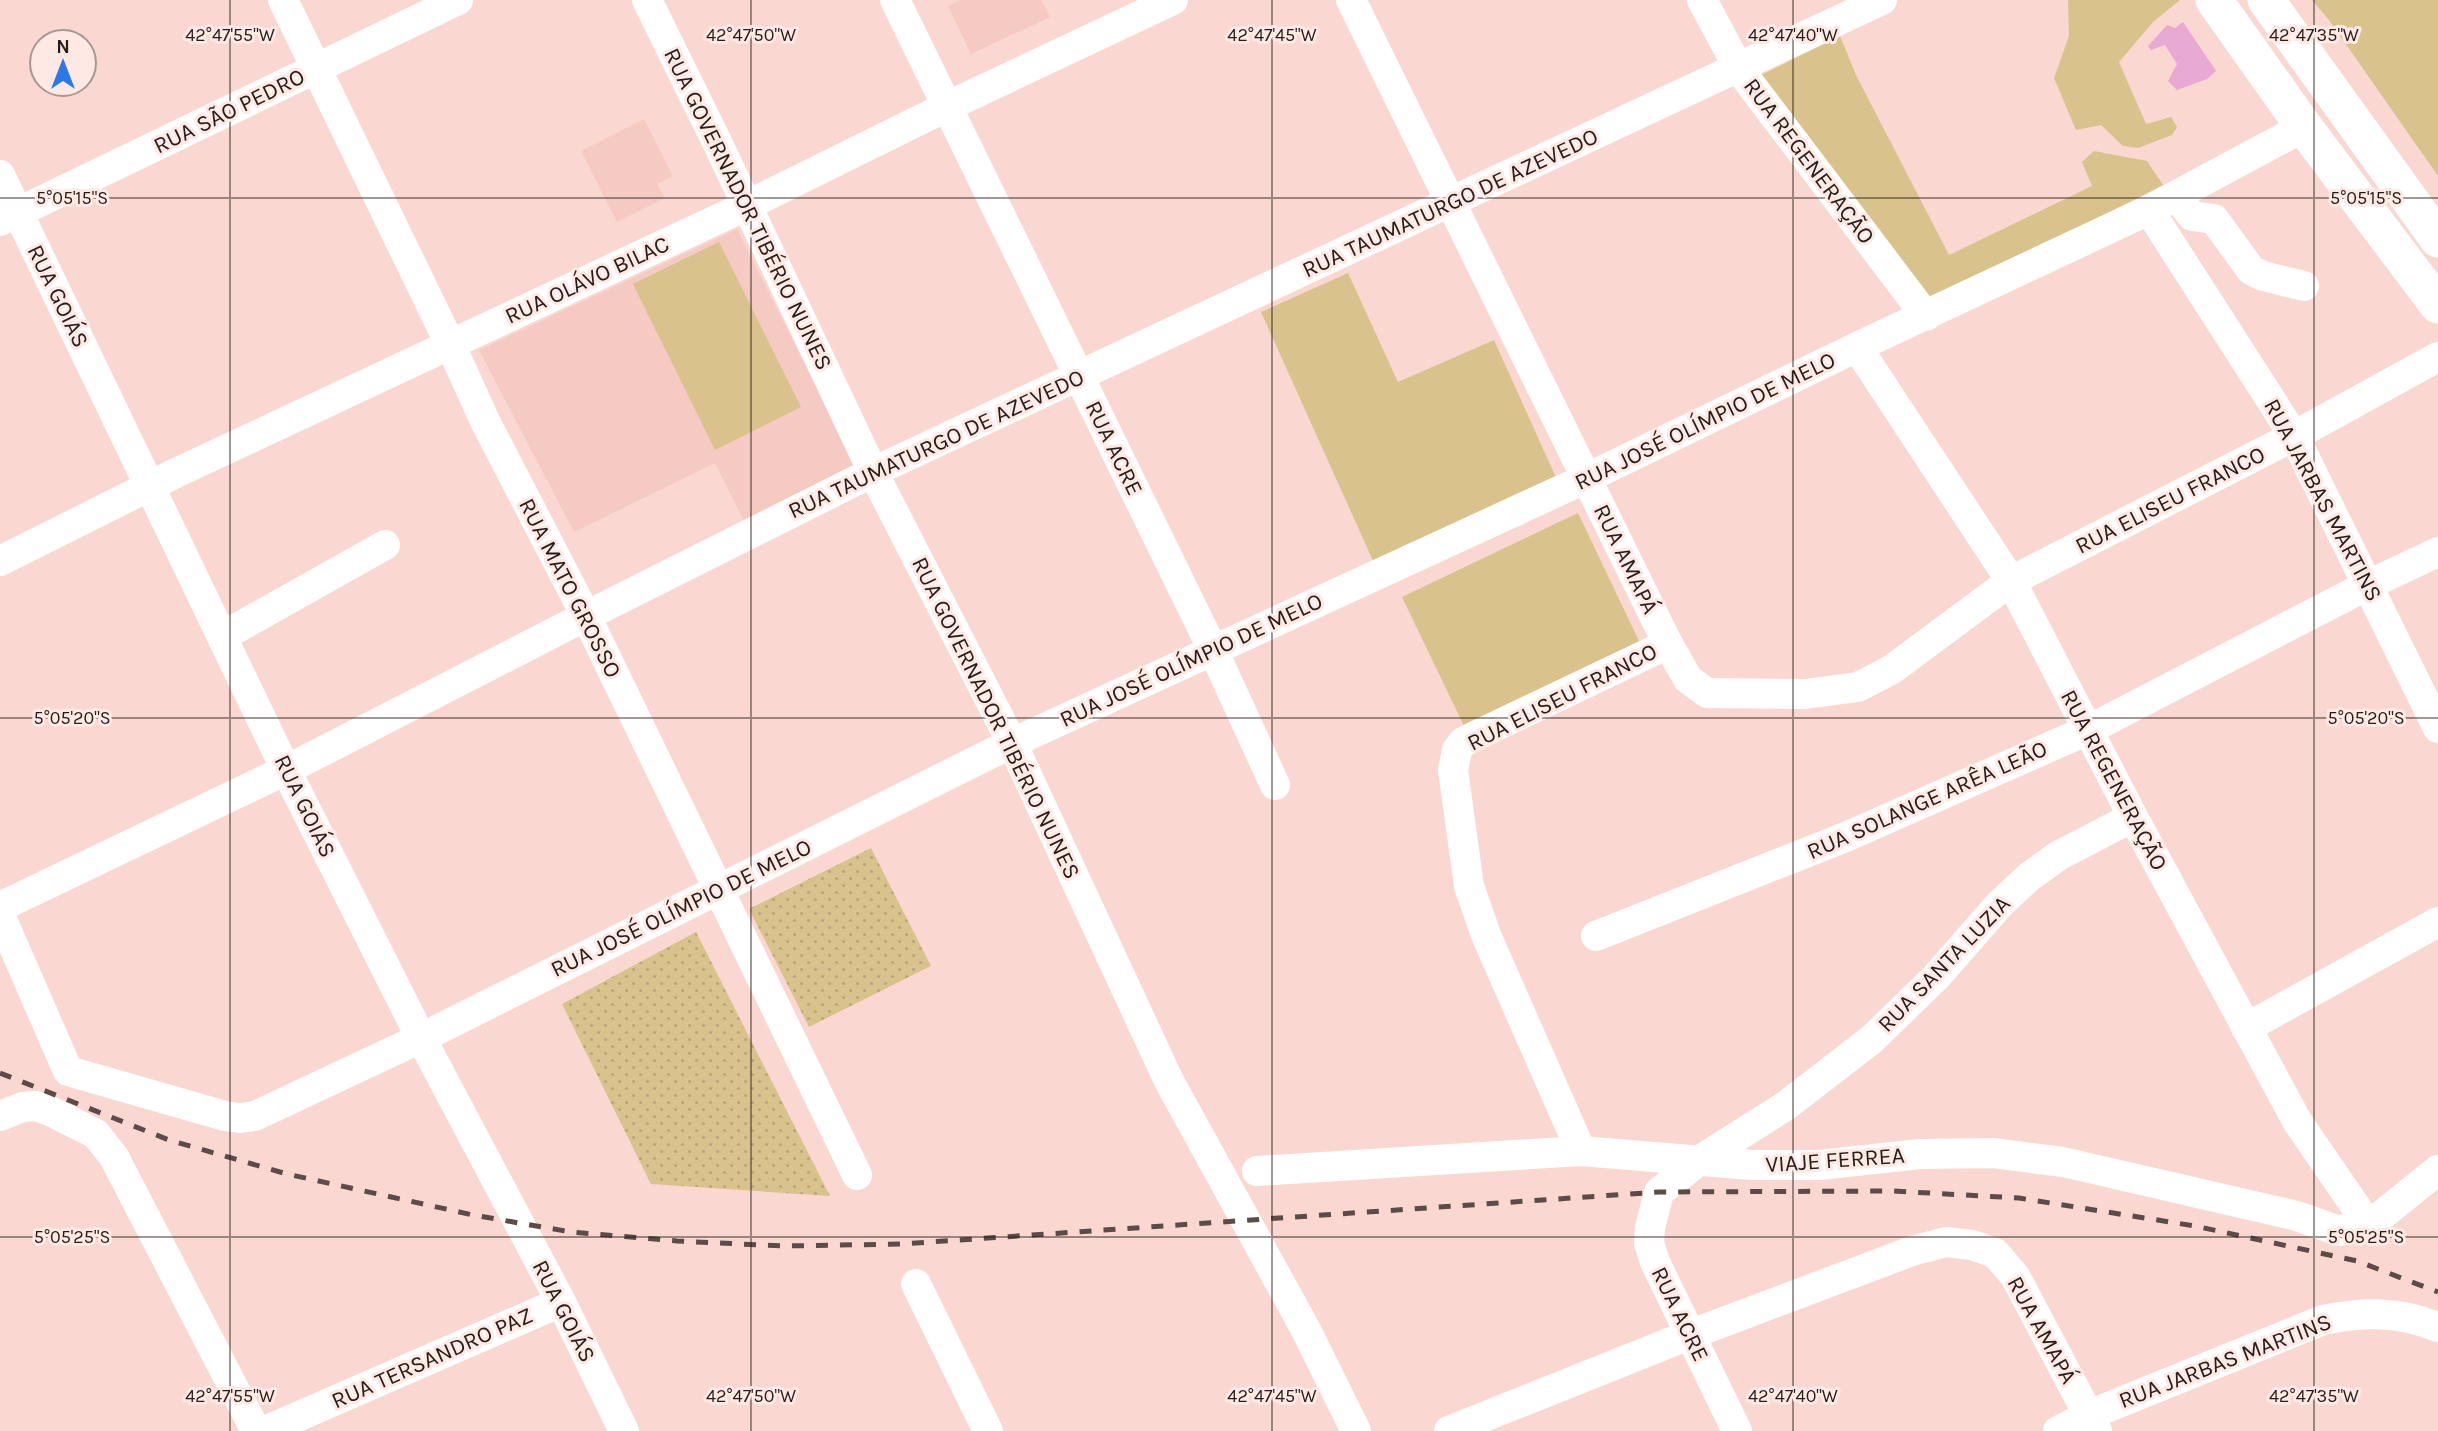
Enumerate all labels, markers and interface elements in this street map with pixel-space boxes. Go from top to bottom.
text: 42°47'55"W [185,24,275,46]
text: 42°47'50"W [706,24,796,46]
text: 42°47'45"W [1227,24,1317,46]
text: 42°47'40"W [1748,24,1838,46]
text: 42°47'35"W [2269,24,2359,46]
north arrow [28,28,98,98]
text: N [56,36,70,58]
street label: RUA GOVERNADOR TIBÉRIO NUNES [658,44,838,374]
street label: RUA SÃO PEDRO [149,63,309,159]
street label: RUA REGENERAÇÃO [1738,73,1880,249]
street label: RUA TAUMATURGO DE AZEVEDO [1298,122,1602,284]
text: 5°05'15"S [36,187,108,209]
text: 5°05'15"S [2330,187,2402,209]
street label: RUA OLÁVO BILAC [501,230,673,330]
street label: RUA GOIÁS [22,240,94,352]
street label: RUA JOSÉ OLÍMPIO DE MELO [1570,346,1840,496]
street label: RUA TAUMATURGO DE AZEVEDO [784,363,1088,525]
street label: RUA JARBAS MARTINS [2258,394,2388,606]
street label: RUA ACRE [1079,396,1149,500]
street label: RUA ELISEU FRANCO [2071,440,2269,560]
street label: RUA MATO GROSSO [513,494,627,682]
street label: RUA AMAPÁ [1588,500,1664,618]
street label: RUA GOVERNADOR TIBÉRIO NUNES [906,553,1086,883]
street label: RUA JOSÉ OLÍMPIO DE MELO [1055,587,1327,733]
street label: RUA ELISEU FRANCO [1463,637,1661,757]
street label: RUA REGENERAÇÃO [2055,685,2173,875]
text: 5°05'20"S [33,707,111,729]
text: 5°05'20"S [2327,707,2405,729]
street label: RUA SOLANGE ARÊA LEÃO [1803,735,2051,865]
street label: RUA GOIÁS [269,750,341,862]
street label: RUA JOSÉ OLÍMPIO DE MELO [546,833,816,983]
street label: RUA SANTA LUZIA [1872,890,2016,1038]
street label: VIAJE FERREA [1764,1142,1906,1178]
text: 5°05'25"S [34,1226,110,1248]
text: 5°05'25"S [2328,1226,2404,1248]
street label: RUA GOIÁS [527,1255,601,1367]
street label: RUA ACRE [1645,1262,1715,1366]
street label: RUA AMAPÁ [2001,1272,2083,1388]
street label: RUA TERSANDRO PAZ [327,1301,537,1415]
street label: RUA JARBAS MARTINS [2115,1308,2335,1414]
text: 42°47'55"W [185,1385,275,1407]
text: 42°47'50"W [706,1385,796,1407]
text: 42°47'45"W [1227,1385,1317,1407]
text: 42°47'40"W [1748,1385,1838,1407]
text: 42°47'35"W [2269,1385,2359,1407]

